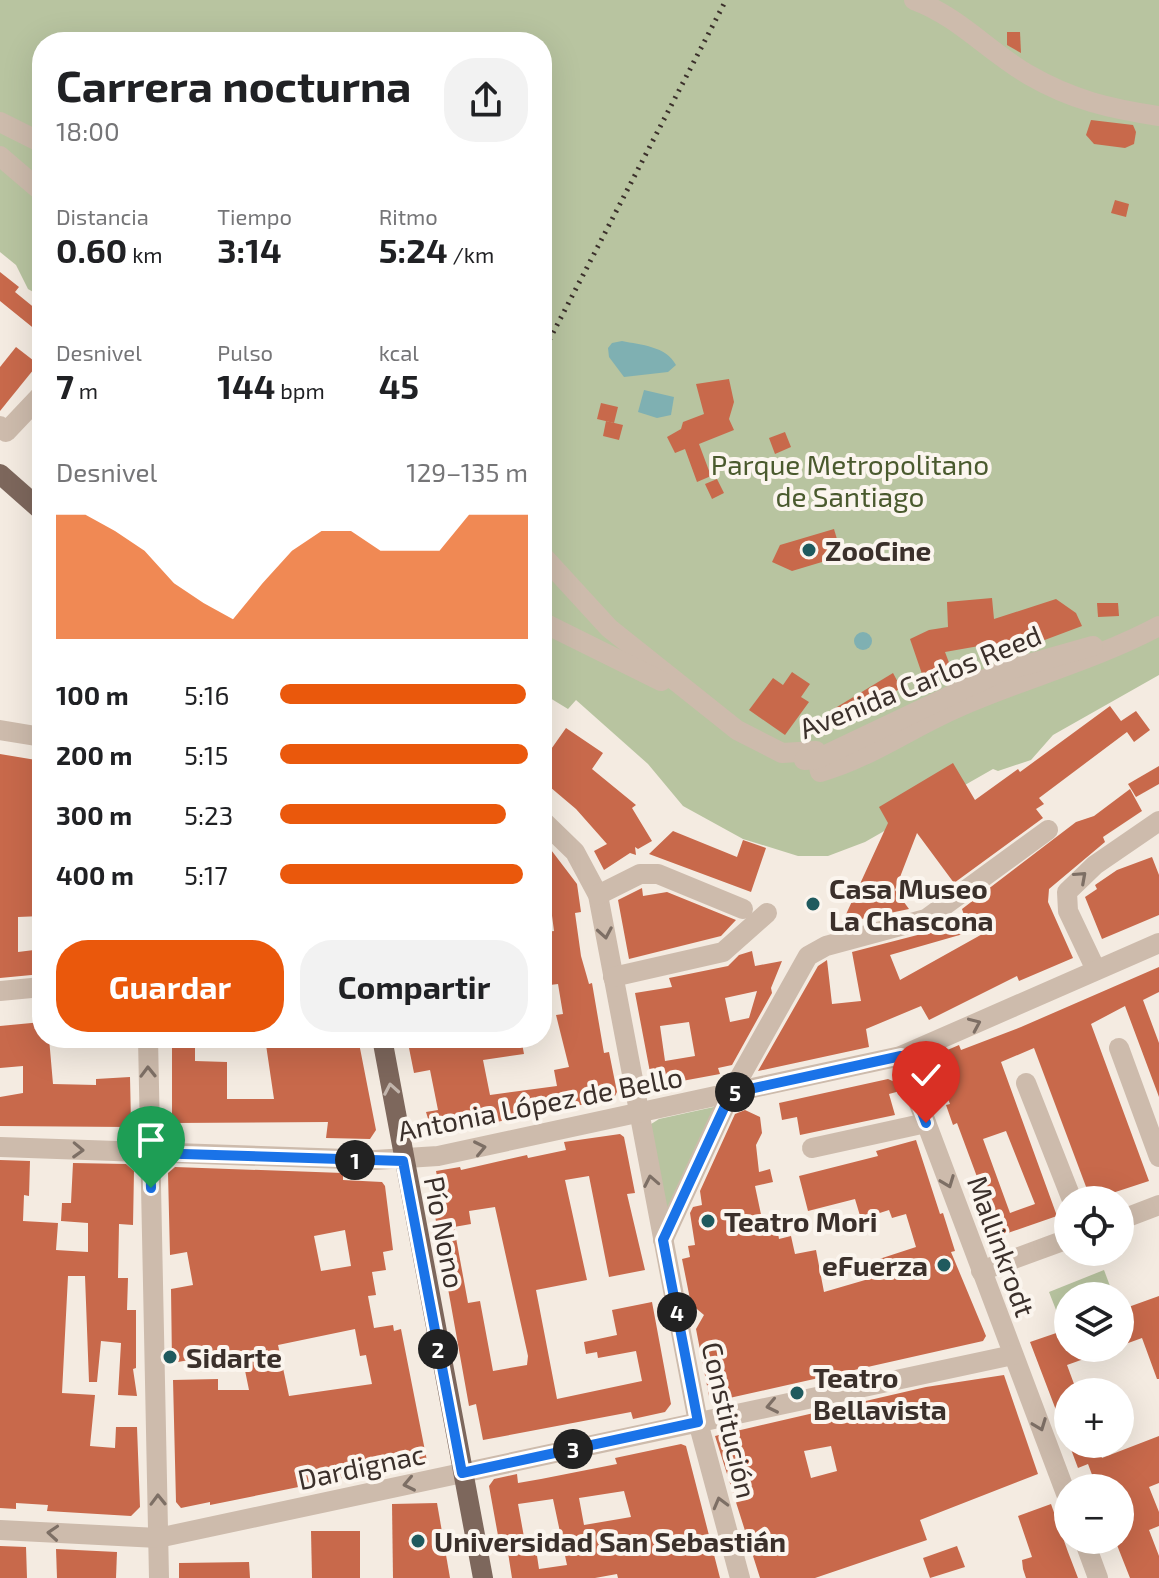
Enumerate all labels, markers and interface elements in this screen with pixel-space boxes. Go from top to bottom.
text: Carrera nocturna [56,58,411,111]
button: share [444,58,528,142]
text: 18:00 [56,115,120,146]
text: Distancia [56,203,149,229]
text: Tiempo [217,203,292,229]
text: Ritmo [379,203,438,229]
text: 0.60 [56,229,127,270]
text: 3:14 [217,229,282,270]
text: 5:24 [379,229,448,270]
text: km [127,241,163,267]
text: /km [448,241,494,267]
text: Desnivel [56,339,142,365]
text: Pulso [217,339,273,365]
text: kcal [379,339,419,365]
text: 7 [56,365,74,406]
text: 144 [217,365,275,406]
text: 45 [379,365,419,406]
text: m [74,377,98,403]
text: bpm [275,377,325,403]
park label: Parque Metropolitano de Santiago [711,447,989,513]
text: Desnivel [56,456,157,487]
text: 129–135 m [406,456,528,487]
place label: ZooCine [825,533,931,567]
marker: ZooCine [800,541,818,559]
street label: Avenida Carlos Reed [794,617,1046,745]
text: 100 m [56,679,129,710]
text: 5:16 [184,679,229,710]
text: 200 m [56,739,132,770]
text: 5:15 [184,739,228,770]
text: 300 m [56,799,132,830]
text: 5:23 [184,799,233,830]
text: 400 m [56,859,134,890]
text: 5:17 [184,859,228,890]
place label: Casa Museo La Chascona [829,871,994,937]
one-way arrow [1071,873,1086,887]
marker: Casa Museo La Chascona [804,895,822,913]
one-way arrow [595,927,612,940]
button: Guardar [56,940,284,1032]
button: Compartir [300,940,528,1032]
one-way arrow [967,1017,981,1033]
pin [892,1041,960,1123]
icon: check [904,1053,948,1097]
street label: Antonia López de Bello [395,1059,685,1147]
one-way arrow [140,1065,157,1078]
pin: 5 [715,1072,755,1112]
text: 5 [729,1079,741,1105]
one-way arrow [383,1082,400,1096]
pin [117,1106,185,1188]
icon: arrive [129,1118,173,1162]
pin: 1 [335,1140,375,1180]
one-way arrow [473,1140,486,1157]
one-way arrow [72,1142,85,1159]
text: 1 [350,1147,360,1173]
street label: Mallinkrodt [961,1171,1043,1321]
street label: Pío Nono [417,1173,473,1291]
one-way arrow [938,1174,955,1188]
one-way arrow [643,1175,660,1188]
map controls [1054,1186,1134,1554]
button: locate [1054,1186,1134,1266]
place label: Teatro Mori [724,1204,877,1238]
marker: Teatro Mori [699,1212,717,1230]
place label: eFuerza [822,1248,928,1282]
marker: eFuerza [935,1256,953,1274]
button: layers [1054,1282,1134,1362]
pin: 4 [657,1292,697,1332]
text: 4 [670,1299,684,1325]
pin: 2 [418,1329,458,1369]
text: 2 [432,1336,444,1362]
street label: Constitución [696,1339,764,1501]
place label: Sidarte [186,1340,282,1374]
marker: Sidarte [161,1348,179,1366]
place label: Teatro Bellavista [813,1360,947,1426]
button: + [1054,1378,1134,1458]
marker: Teatro Bellavista [788,1384,806,1402]
one-way arrow [766,1397,780,1414]
one-way arrow [1030,1417,1047,1431]
pin: 3 [553,1429,593,1469]
street label: Dardignac [294,1436,428,1496]
text: 3 [567,1436,579,1462]
button: − [1054,1474,1134,1554]
one-way arrow [402,1475,416,1492]
one-way arrow [149,1493,166,1506]
one-way arrow [712,1496,729,1510]
place label: Universidad San Sebastián [434,1524,786,1558]
one-way arrow [46,1525,59,1542]
marker: Universidad San Sebastián [409,1532,427,1550]

